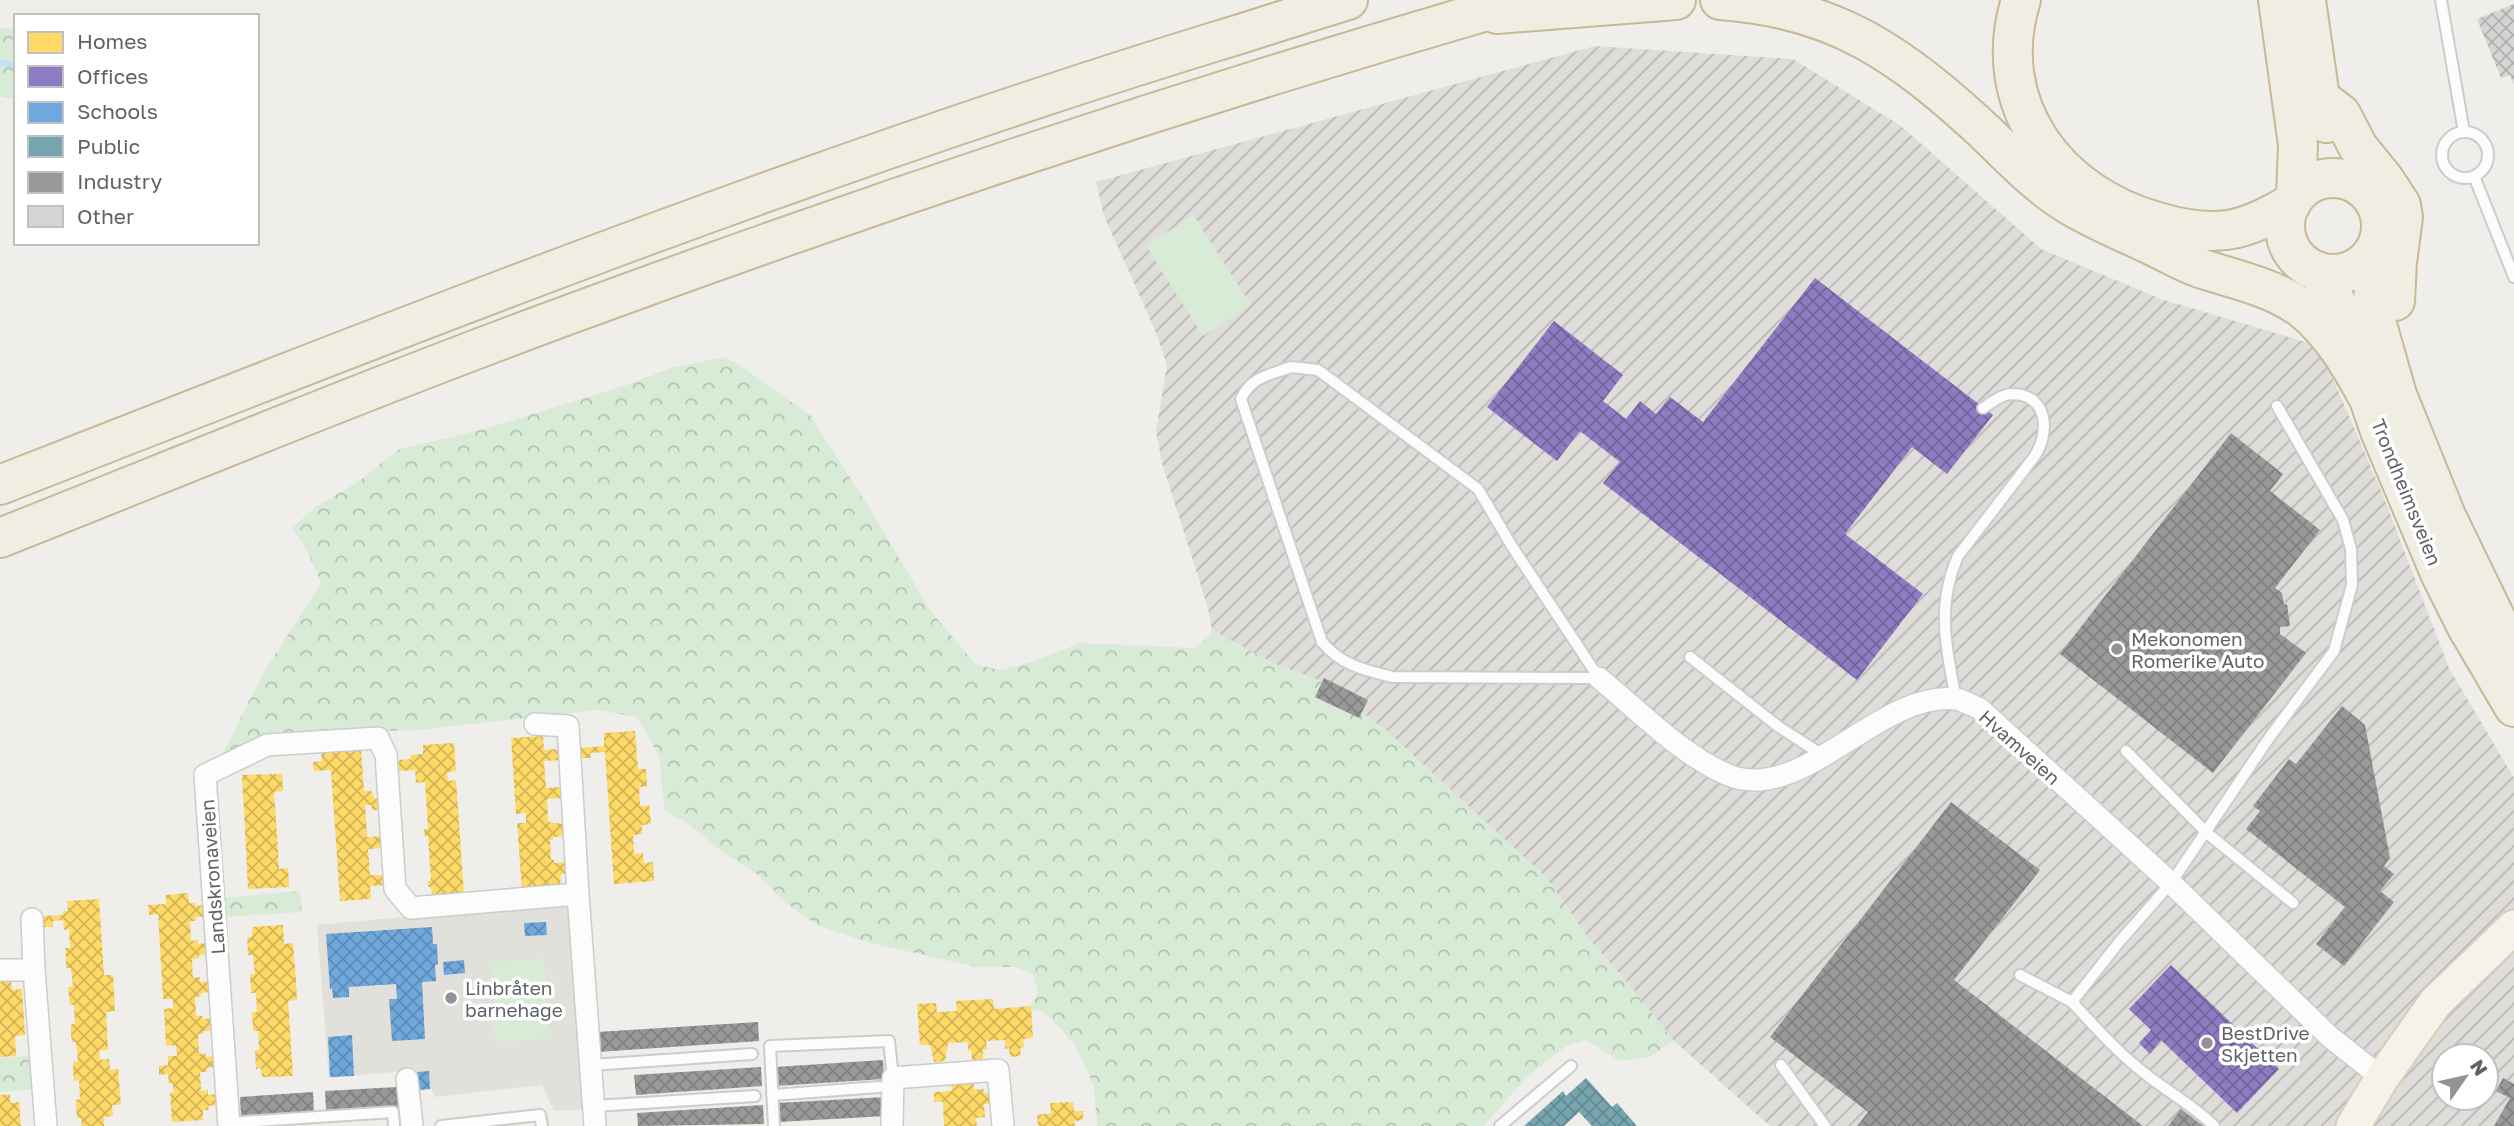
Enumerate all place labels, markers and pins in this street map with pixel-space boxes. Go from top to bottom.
place label: Mekonomen Romerike Auto [2131,627,2264,672]
marker: Mekonomen Romerike Auto [2109,641,2125,657]
place label: Linbråten barnehage [465,976,563,1021]
marker: Linbråten barnehage [443,990,459,1006]
place label: BestDrive Skjetten [2221,1021,2310,1066]
marker: BestDrive Skjetten [2199,1035,2215,1051]

